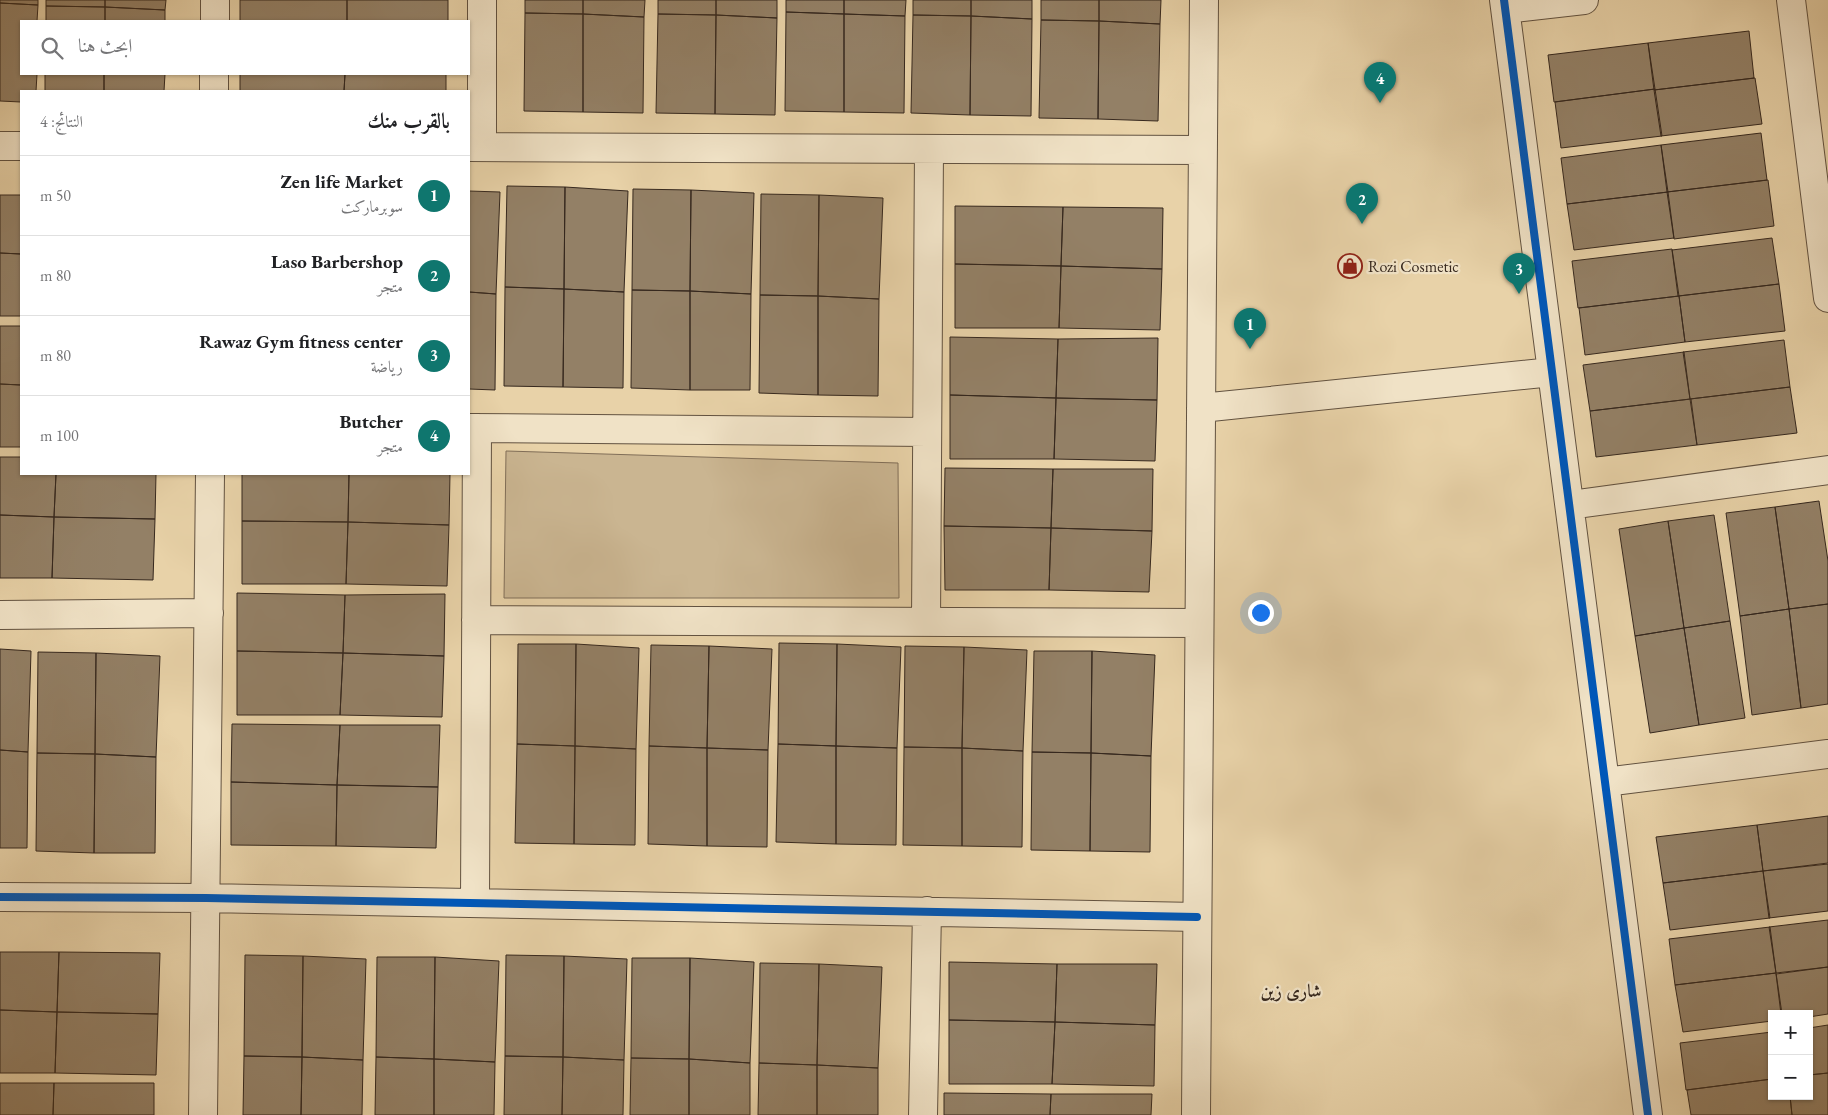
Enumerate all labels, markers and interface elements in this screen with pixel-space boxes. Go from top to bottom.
search box [20,20,470,75]
text: ابحث هنا [78,33,132,58]
icon: search [38,34,66,62]
pin: 4 [1364,62,1396,103]
text: بالقرب منك [367,107,450,134]
text: النتائج: 4 [40,111,83,132]
text: Zen life Market [280,169,403,194]
pin: 2 [1346,183,1378,224]
text: 50 m [40,185,71,206]
text: 1 [430,185,438,206]
text: سوبرماركت [341,196,403,217]
text: Laso Barbershop [271,249,403,274]
shop icon: Rozi Cosmetic [1337,253,1363,279]
pin: 3 [1503,253,1535,294]
place label: Rozi Cosmetic [1368,256,1459,277]
text: 80 m [40,265,71,286]
text: 2 [430,265,438,286]
text: متجر [378,276,403,297]
pin: 1 [1234,308,1266,349]
text: Rawaz Gym fitness center [199,329,403,354]
text: 80 m [40,345,71,366]
text: 3 [430,345,438,366]
text: رياضة [371,356,403,377]
text: Butcher [339,409,403,434]
text: 100 m [40,425,79,446]
text: 4 [430,425,438,446]
text: متجر [378,436,403,457]
your location [1248,600,1274,626]
district label: شاری زین [1260,979,1322,1002]
map controls [1768,1010,1813,1100]
button: + [1768,1010,1813,1055]
button: − [1768,1055,1813,1100]

